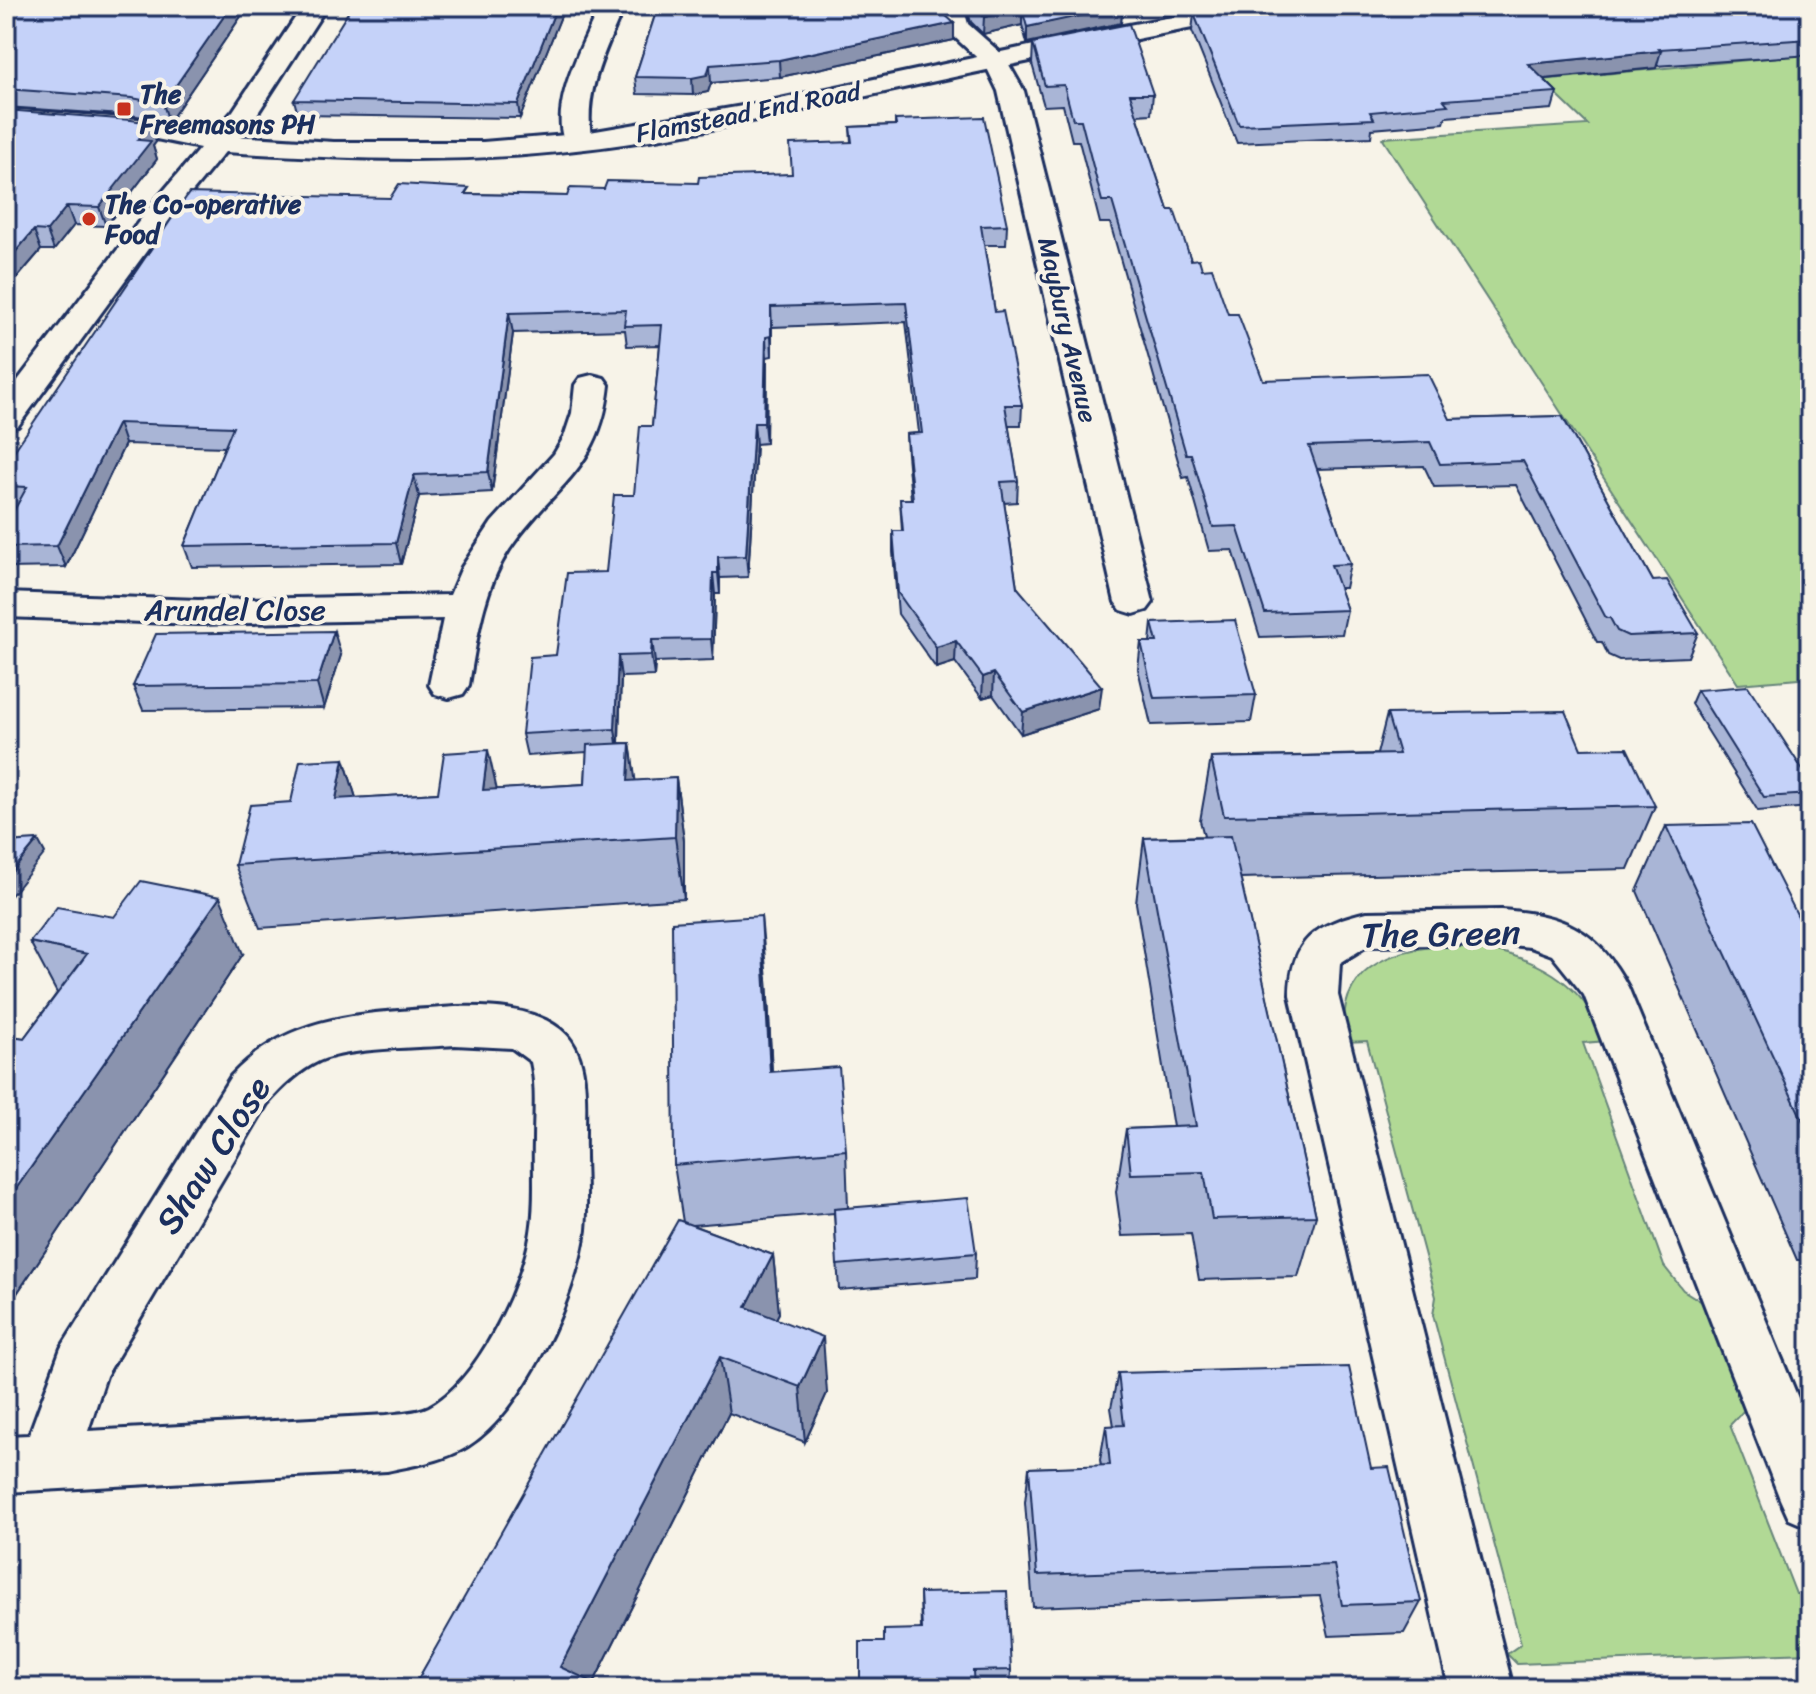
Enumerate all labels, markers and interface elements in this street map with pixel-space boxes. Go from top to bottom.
street label: Flamstead End Road [632,67,867,156]
place label: The Freemasons PH [139,71,316,147]
marker: The Freemasons PH [115,100,133,118]
place label: The Co-operative Food [104,181,302,257]
marker: The Co-operative Food [80,210,98,228]
street label: Maybury Avenue [1024,232,1112,428]
street label: Arundel Close [143,583,326,637]
street label: The Green [1361,901,1521,967]
street label: Shaw Close [137,1063,289,1247]

